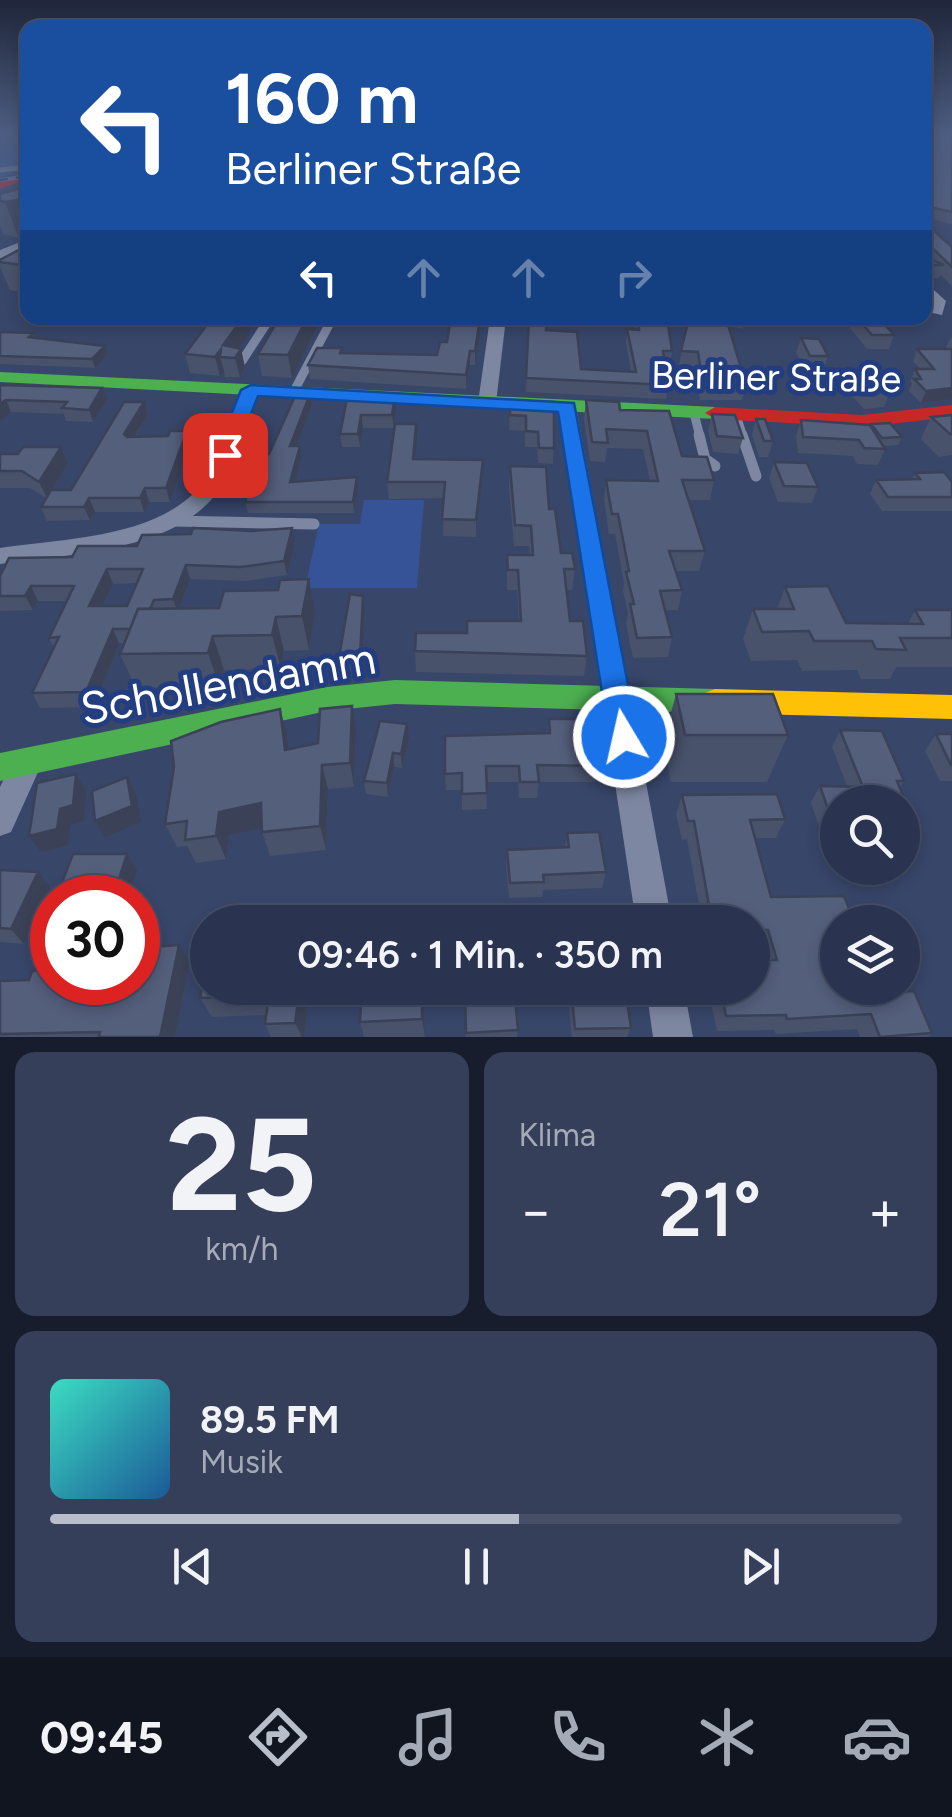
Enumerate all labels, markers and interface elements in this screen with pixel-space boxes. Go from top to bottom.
text: 160 m [225,56,418,141]
icon: left [60,60,190,190]
text: Berliner Straße [225,141,521,195]
icon: left [291,250,346,305]
icon: ahead [396,250,451,305]
icon: ahead [501,250,556,305]
icon: right [606,250,661,305]
street label: Berliner Straße [650,352,902,402]
pin [183,413,268,498]
icon: arrive [198,428,253,483]
street label: Schollendamm [76,630,380,736]
position arrow [572,685,676,789]
map controls [820,785,920,1005]
button: search [820,785,920,885]
speed limit sign: 30 [30,875,160,1005]
button: layers [820,905,920,1005]
text: 09:46 · 1 Min. · 350 m [297,932,663,978]
text: 25 [166,1087,317,1243]
text: Klima [519,1116,596,1154]
text: 21° [659,1165,761,1255]
text: − [519,1178,553,1244]
text: + [868,1178,902,1244]
text: km/h [205,1230,278,1268]
text: 89.5 FM [200,1397,339,1443]
text: Musik [200,1443,283,1481]
icon: previous [165,1539,220,1594]
icon: pause [449,1539,504,1594]
icon: next [733,1539,788,1594]
icon: directions [243,1702,313,1772]
icon: music [393,1702,463,1772]
icon: phone [543,1702,613,1772]
icon: climate [692,1702,762,1772]
icon: car [842,1702,912,1772]
text: 09:45 [40,1710,163,1764]

